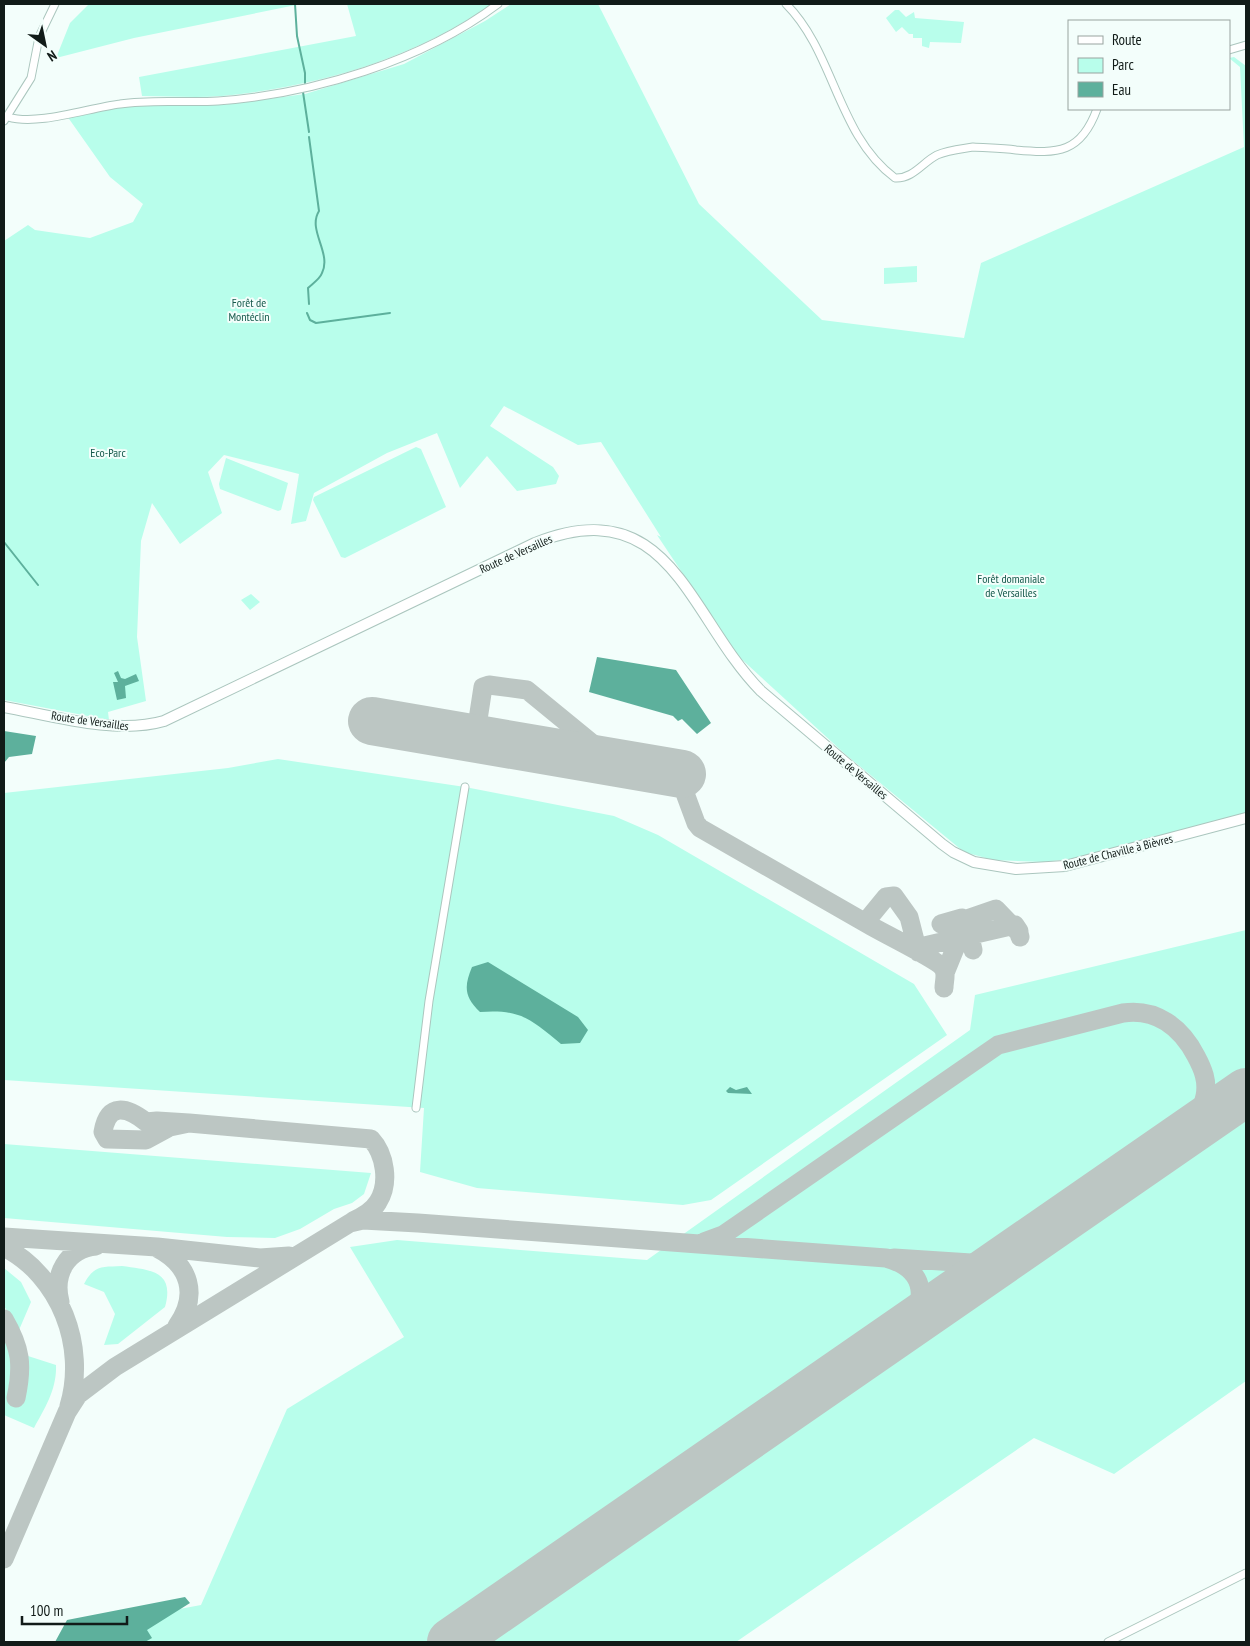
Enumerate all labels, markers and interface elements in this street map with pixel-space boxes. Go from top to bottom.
north arrow [20,20,70,70]
legend [1068,20,1230,110]
text: Route [1112,30,1142,49]
text: N [44,46,60,66]
text: Parc [1112,55,1134,74]
text: Eau [1112,80,1131,99]
park label: Forêt de Montéclin [228,295,270,324]
park label: Eco-Parc [90,445,126,460]
street label: Route de Versailles [477,531,555,576]
park label: Forêt domaniale de Versailles [977,571,1045,600]
street label: Route de Versailles [50,708,130,733]
street label: Route de Versailles [822,741,891,802]
street label: Route de Chaville à Bièvres [1062,831,1174,872]
scale bar [22,1594,128,1626]
text: 100 m [30,1601,63,1620]

